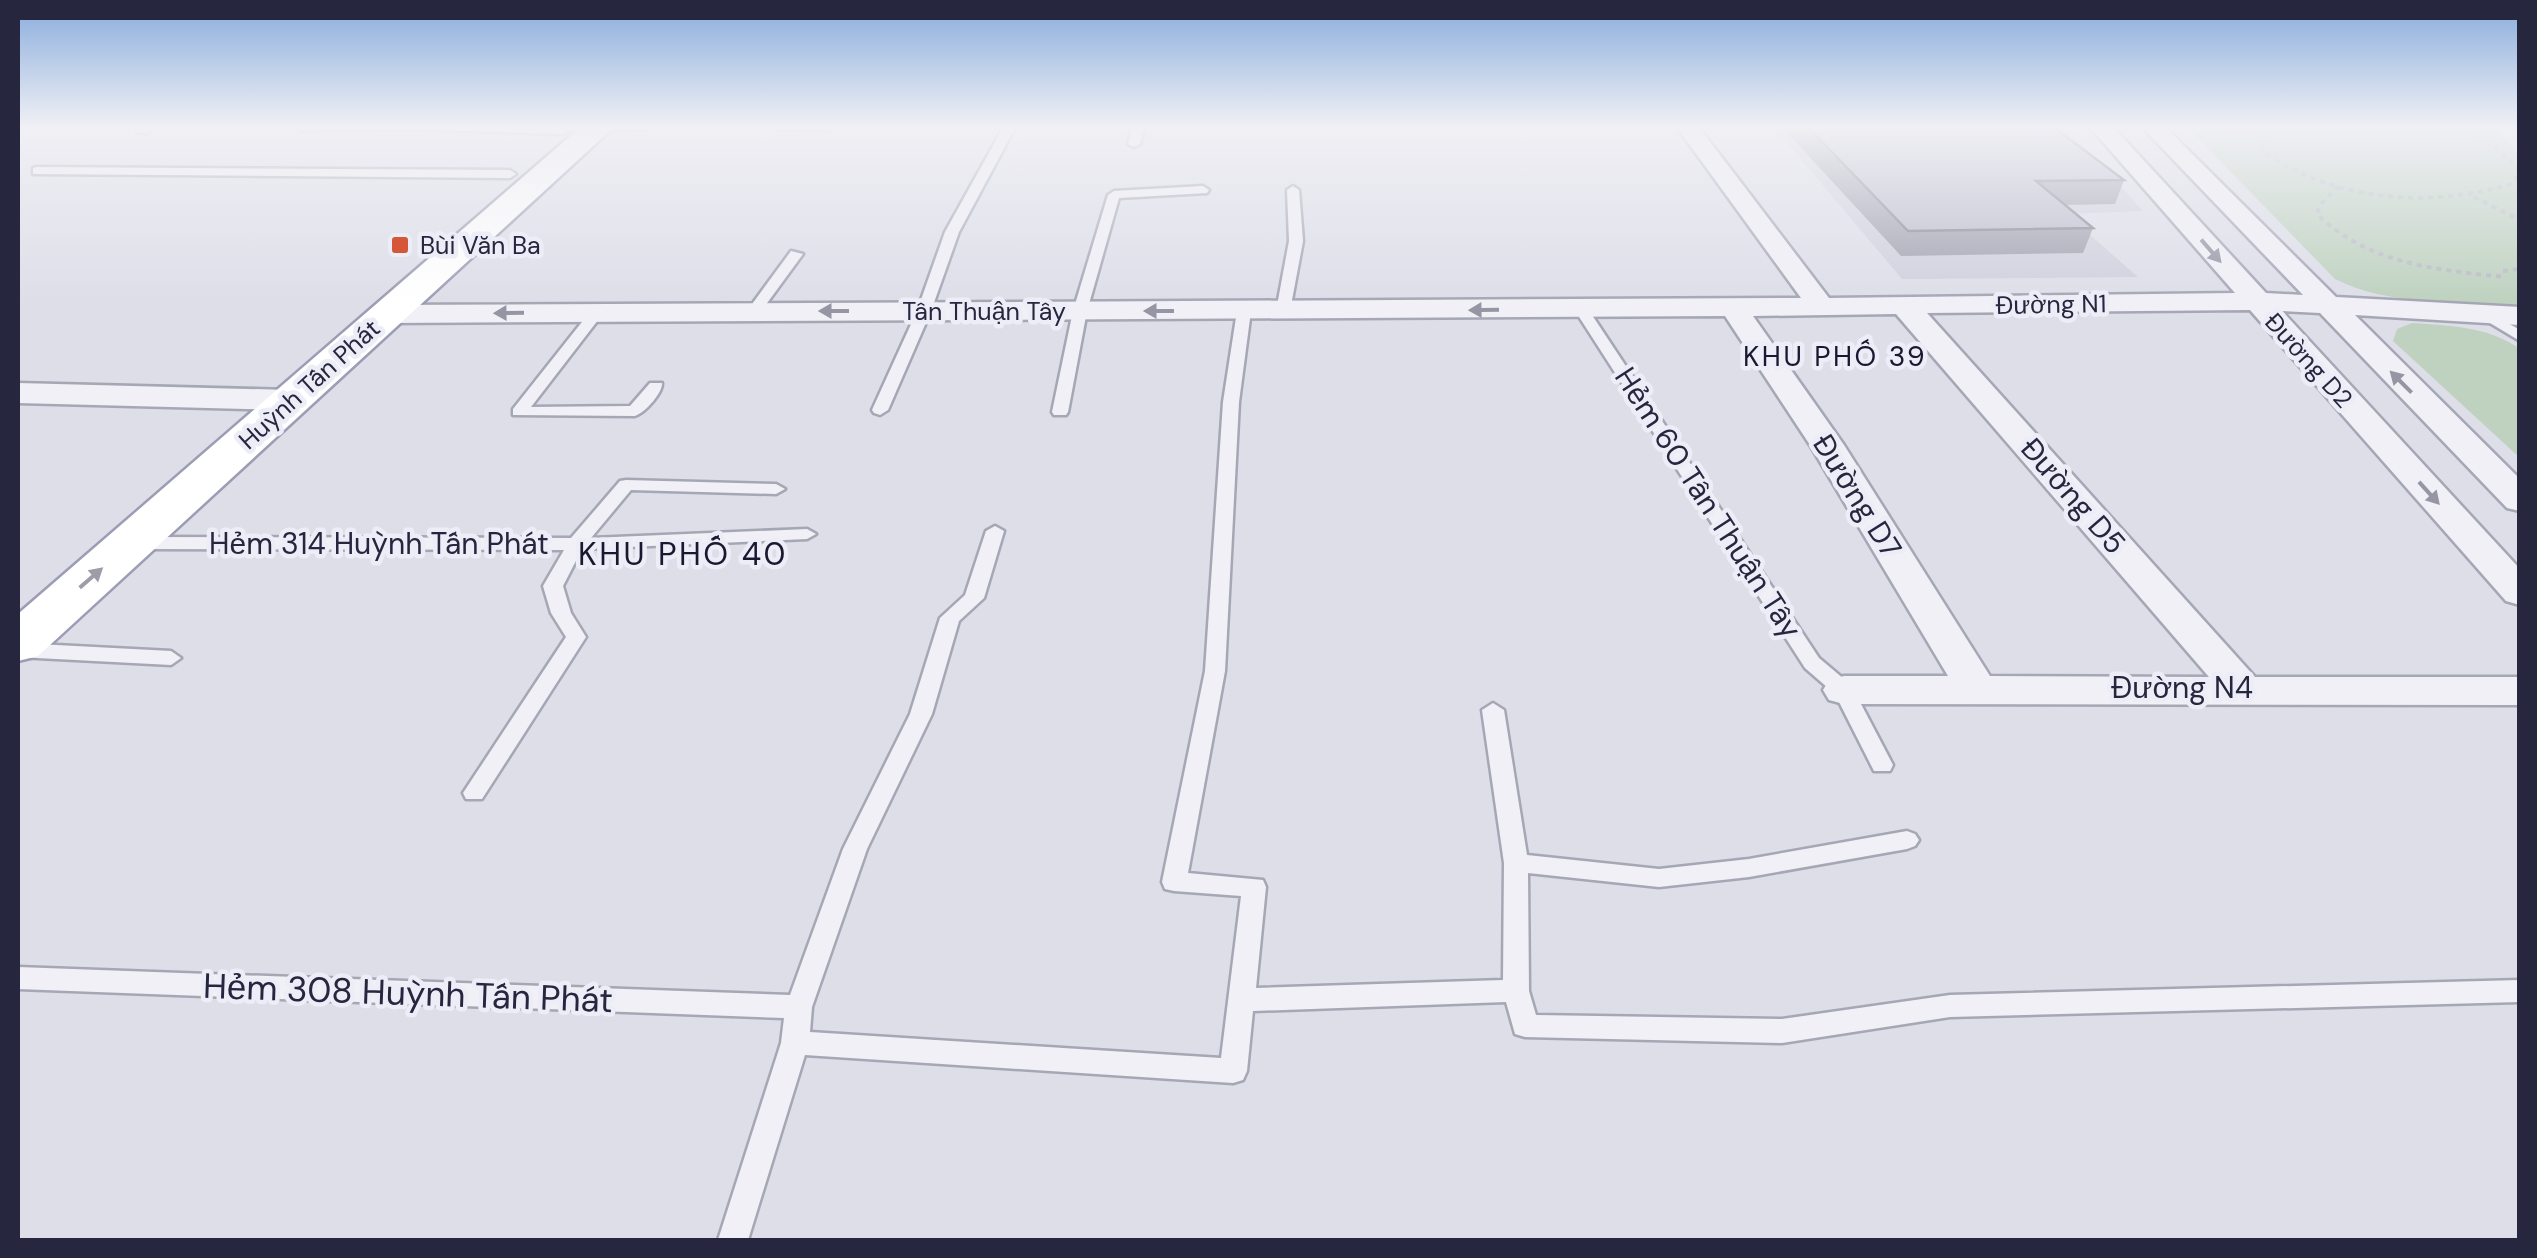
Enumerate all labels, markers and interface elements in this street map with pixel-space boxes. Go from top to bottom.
place label: Bùi Văn Ba [420,229,541,262]
marker: Bùi Văn Ba [389,234,411,256]
one-way arrow [2200,239,2222,264]
street label: Đường N1 [1995,287,2107,322]
street label: Tân Thuận Tây [902,295,1066,328]
one-way arrow [1467,302,1499,318]
one-way arrow [817,303,849,319]
one-way arrow [1142,303,1174,319]
one-way arrow [492,305,524,321]
street label: Đường D2 [2257,306,2360,415]
street label: Huỳnh Tấn Phát [232,312,387,457]
district label: KHU PHỐ 39 [1743,338,1927,375]
street label: Hẻm 60 Tân Thuận Tây [1606,360,1811,646]
one-way arrow [2389,370,2413,394]
street label: Đường D7 [1804,427,1911,565]
street label: Đường D5 [2012,429,2135,562]
one-way arrow [2417,481,2440,505]
street label: Hẻm 314 Huỳnh Tấn Phát [209,524,549,563]
district label: KHU PHỐ 40 [578,533,788,575]
one-way arrow [78,568,103,590]
street label: Đường N4 [2111,668,2253,707]
street label: Hẻm 308 Huỳnh Tấn Phát [202,963,614,1023]

